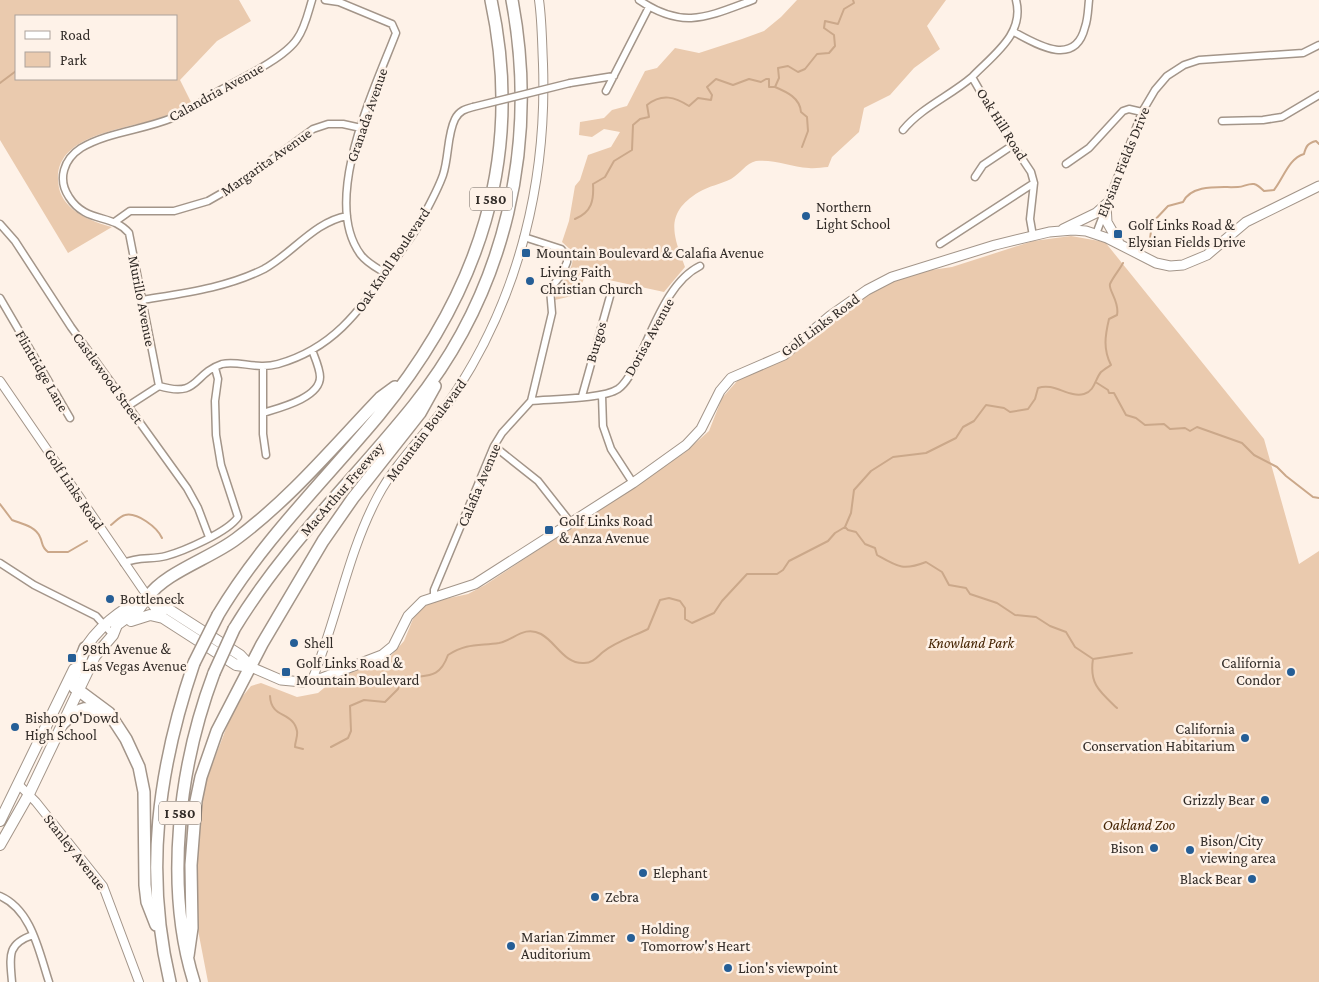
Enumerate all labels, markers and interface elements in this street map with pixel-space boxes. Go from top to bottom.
legend [15,15,178,80]
text: Road [60,27,91,43]
text: Park [60,52,87,68]
street label: Calandria Avenue [166,59,266,125]
street label: Granada Avenue [343,66,391,164]
street label: Oak Hill Road [974,85,1031,163]
street label: Elysian Fields Drive [1094,104,1154,220]
street label: Margarita Avenue [218,125,315,200]
road number: I 580 [470,188,512,210]
place label: Northern Light School [816,199,891,233]
street label: Oak Knoll Boulevard [351,205,433,315]
marker: Northern Light School [800,210,812,222]
place label: Golf Links Road & Elysian Fields Drive [1128,217,1246,251]
marker: Golf Links Road & Elysian Fields Drive [1112,228,1124,240]
place label: Mountain Boulevard & Calafia Avenue [536,245,764,261]
marker: Mountain Boulevard & Calafia Avenue [520,247,532,259]
street label: Murillo Avenue [125,254,159,348]
place label: Living Faith Christian Church [540,264,643,297]
marker: Living Faith Christian Church [524,275,536,287]
street label: Golf Links Road [778,290,862,360]
street label: Dorisa Avenue [621,295,677,379]
street label: Burgos [583,320,610,365]
street label: Flintridge Lane [11,328,72,415]
street label: Castlewood Street [70,329,147,428]
street label: Mountain Boulevard [383,376,470,484]
street label: MacArthur Freeway [297,439,388,540]
street label: Calafia Avenue [454,441,504,529]
street label: Golf Links Road [41,446,107,532]
place label: Golf Links Road & Anza Avenue [559,513,653,546]
marker: Golf Links Road & Anza Avenue [543,524,555,536]
place label: Bottleneck [120,591,185,607]
marker: Bottleneck [104,593,116,605]
place label: Shell [304,635,334,651]
park label: Knowland Park [928,635,1015,651]
marker: Shell [288,637,300,649]
place label: 98th Avenue & Las Vegas Avenue [82,641,187,675]
marker: 98th Avenue & Las Vegas Avenue [66,652,78,664]
place label: Golf Links Road & Mountain Boulevard [296,655,419,688]
place label: California Condor [1221,655,1282,688]
marker: Golf Links Road & Mountain Boulevard [280,666,292,678]
marker: California Condor [1285,666,1297,678]
place label: Bishop O'Dowd High School [25,710,119,744]
marker: Bishop O'Dowd High School [9,721,21,733]
place label: California Conservation Habitarium [1082,721,1235,754]
marker: California Conservation Habitarium [1239,732,1251,744]
place label: Grizzly Bear [1183,792,1256,809]
marker: Grizzly Bear [1259,794,1271,806]
road number: I 580 [159,801,201,824]
street label: Stanley Avenue [40,811,110,894]
park label: Oakland Zoo [1103,817,1175,833]
place label: Bison/City viewing area [1199,833,1276,867]
place label: Bison [1110,840,1144,856]
marker: Bison [1148,842,1160,854]
marker: Bison/City viewing area [1184,844,1196,856]
place label: Elephant [653,865,709,882]
marker: Elephant [637,867,649,879]
place label: Black Bear [1180,871,1243,887]
marker: Black Bear [1246,873,1258,885]
place label: Zebra [605,889,639,905]
marker: Zebra [589,891,601,903]
place label: Holding Tomorrow's Heart [641,921,751,954]
place label: Marian Zimmer Auditorium [521,929,616,962]
marker: Holding Tomorrow's Heart [625,932,637,944]
marker: Marian Zimmer Auditorium [505,940,517,952]
place label: Lion's viewpoint [738,960,839,977]
marker: Lion's viewpoint [722,962,734,974]

